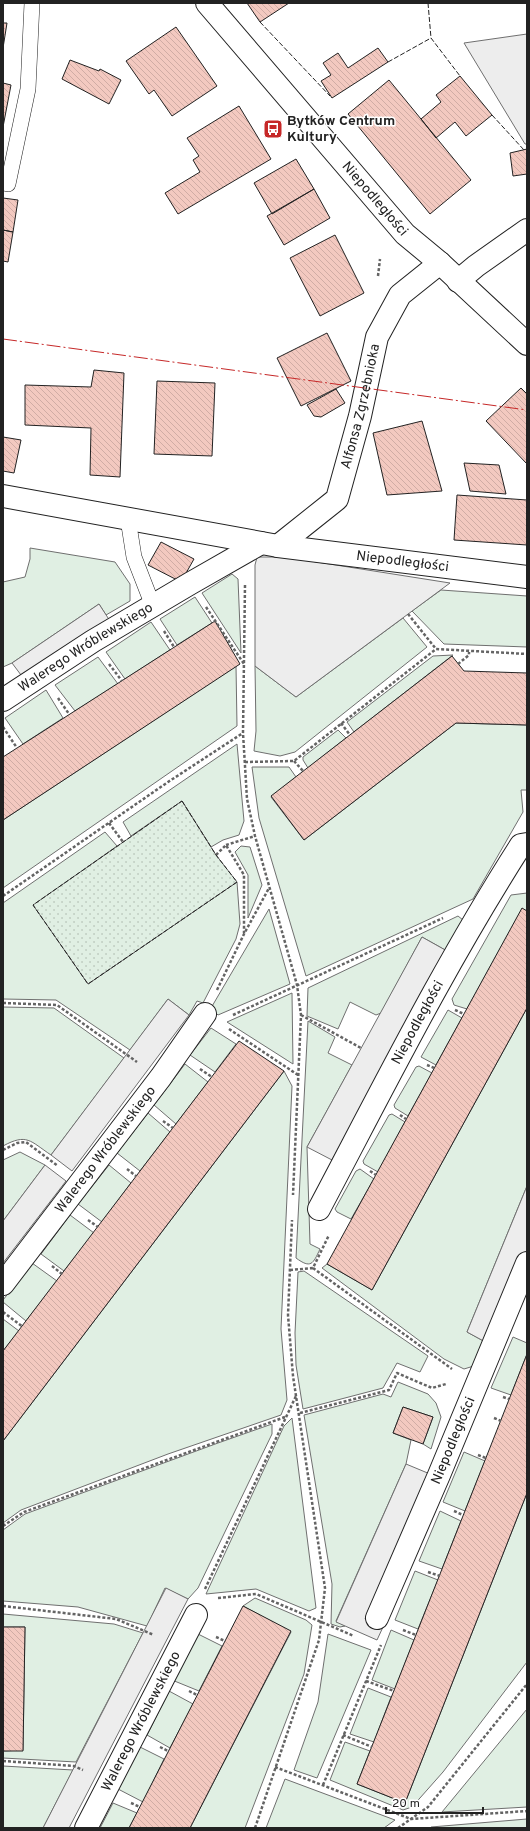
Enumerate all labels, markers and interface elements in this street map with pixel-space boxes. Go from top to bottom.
place label: Bytków Centrum Kultury [287,113,395,146]
bus stop icon: Bytków Centrum Kultury [262,118,284,140]
street label: Niepodległości [338,158,412,240]
street label: Alfonsa Zgrzebnioka [337,342,384,471]
street label: Niepodległości [355,547,450,576]
street label: Walerego Wróblewskiego [15,599,156,696]
street label: Niepodległości [388,977,447,1067]
street label: Walerego Wróblewskiego [52,1083,160,1217]
street label: Niepodległości [427,1394,479,1487]
street label: Walerego Wróblewskiego [98,1648,184,1794]
scale bar [386,1789,483,1815]
text: 20 m [392,1796,420,1812]

